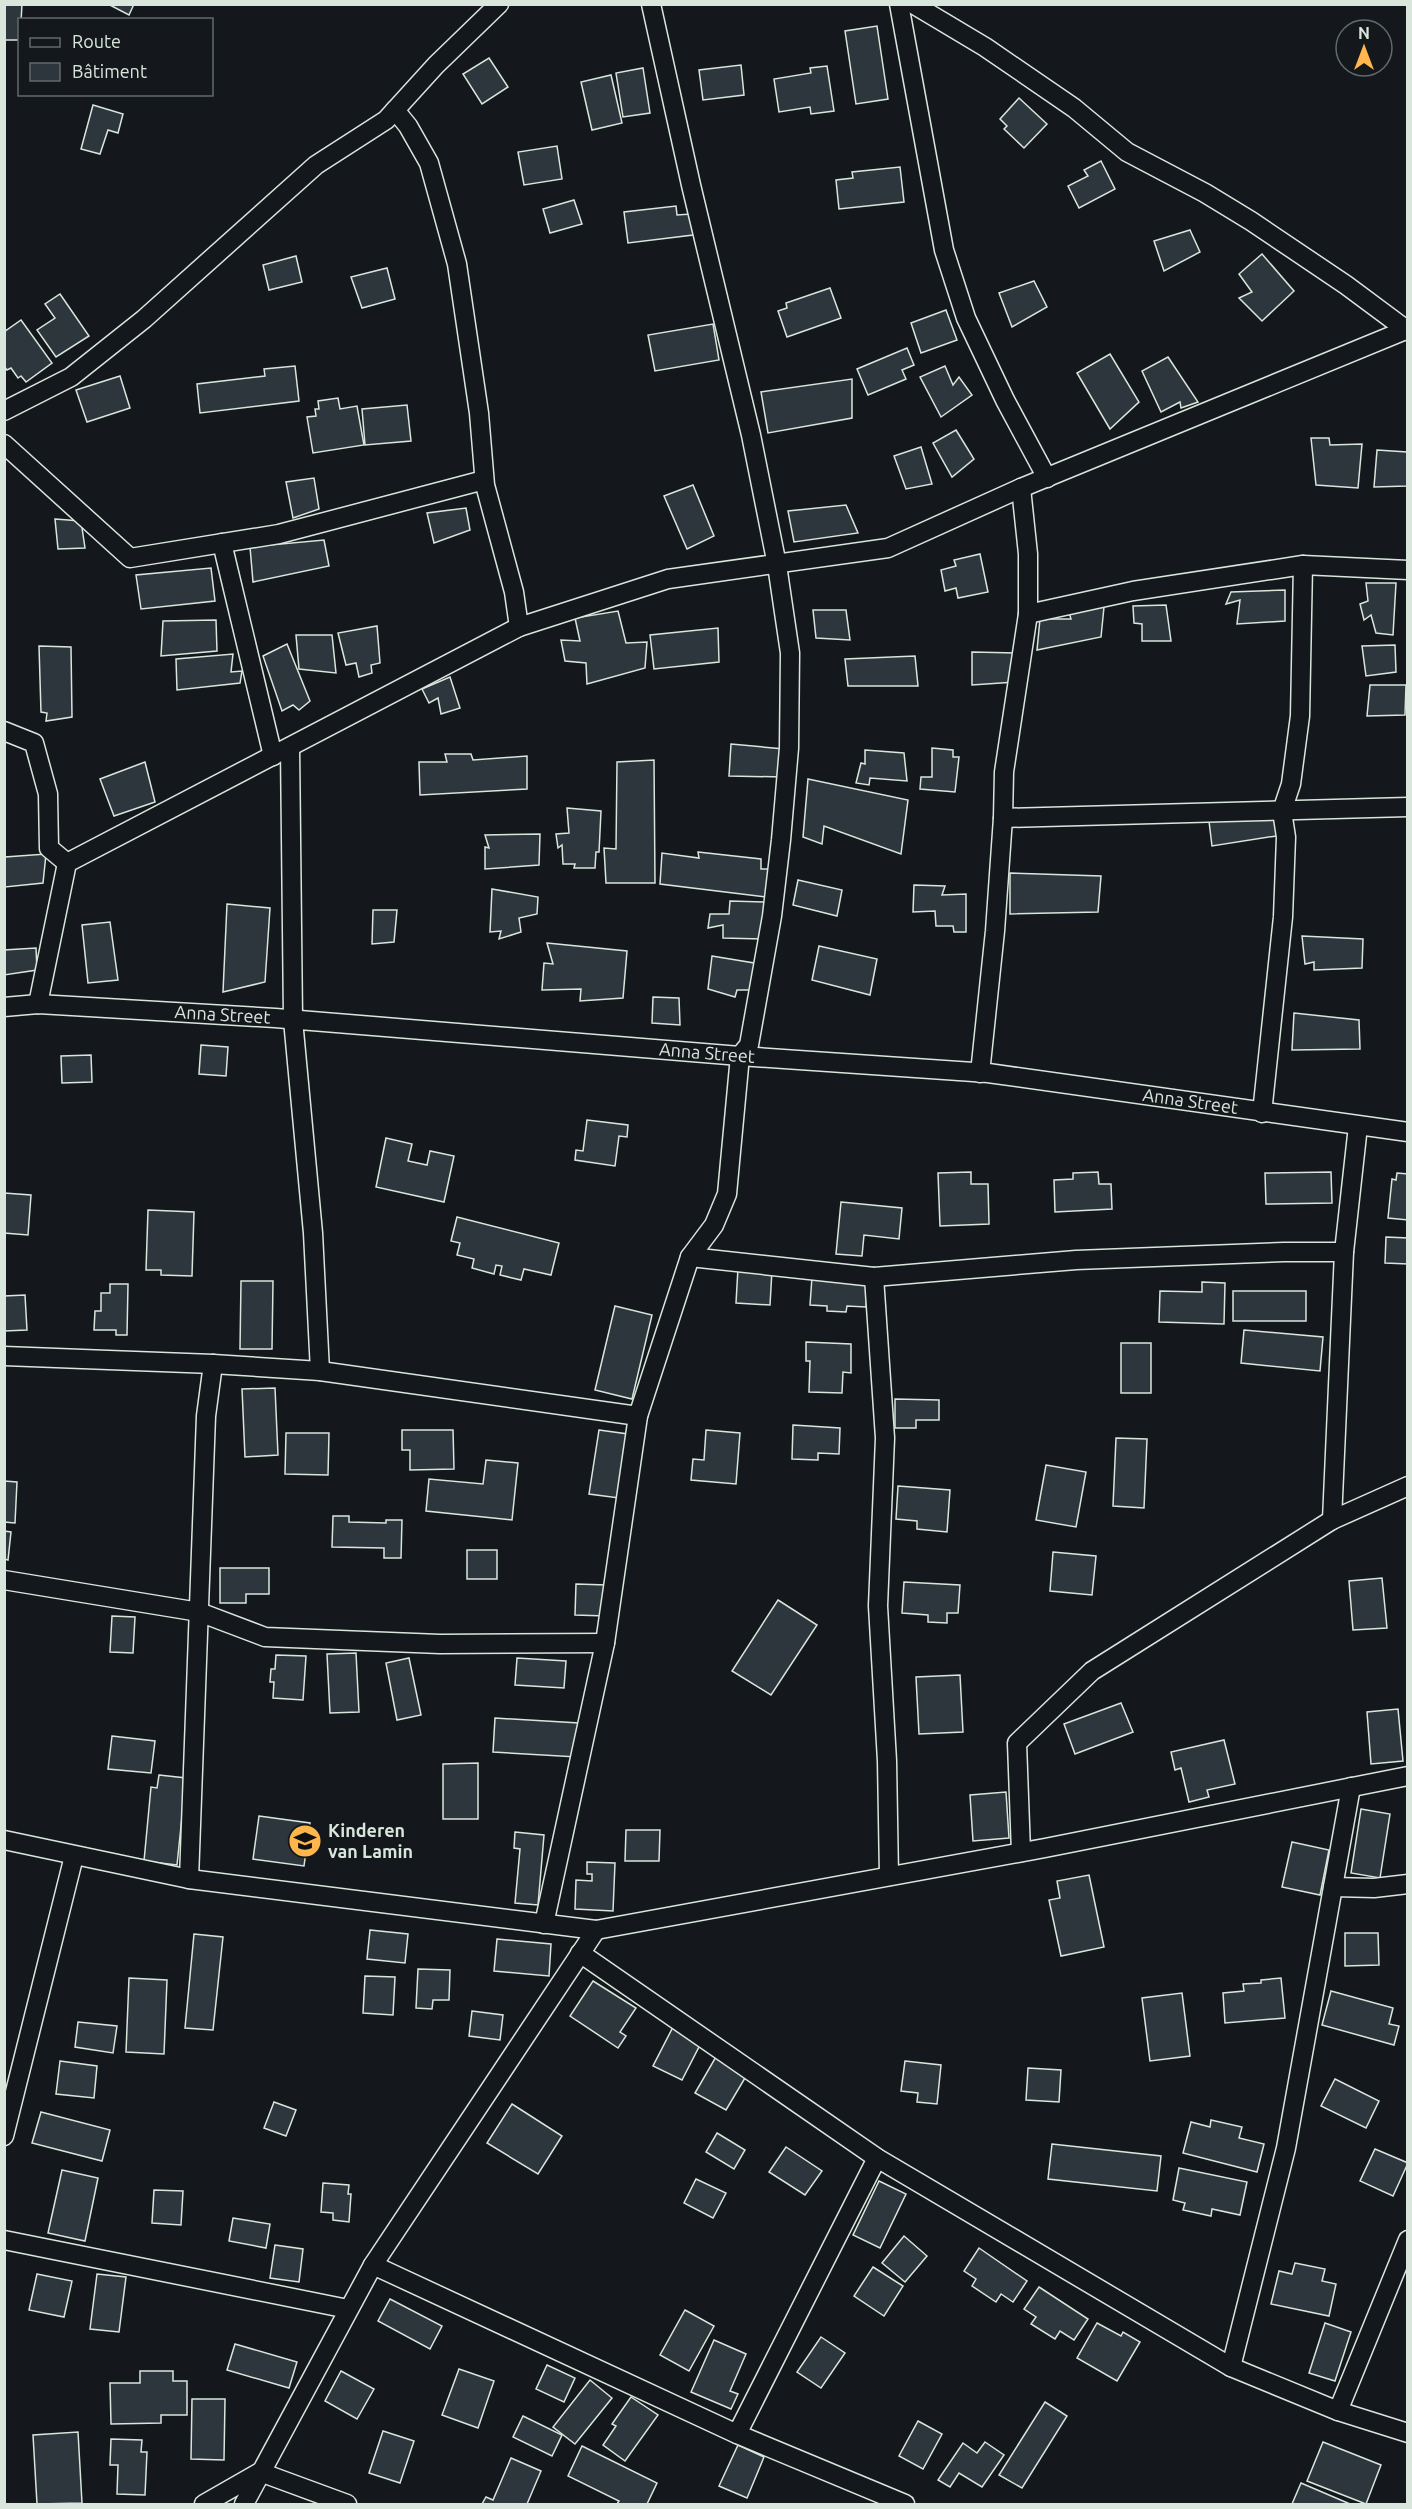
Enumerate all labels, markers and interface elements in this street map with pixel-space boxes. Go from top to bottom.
legend [18,18,213,96]
north arrow [1334,18,1394,78]
text: N [1358,24,1370,42]
text: Route [72,31,121,51]
text: Bâtiment [72,61,147,81]
street label: Anna Street [174,1001,271,1027]
street label: Anna Street [658,1038,756,1066]
street label: Anna Street [1142,1084,1239,1117]
place label: Kinderen van Lamin [328,1820,413,1861]
school or university icon: Kinderen van Lamin [287,1823,323,1859]

